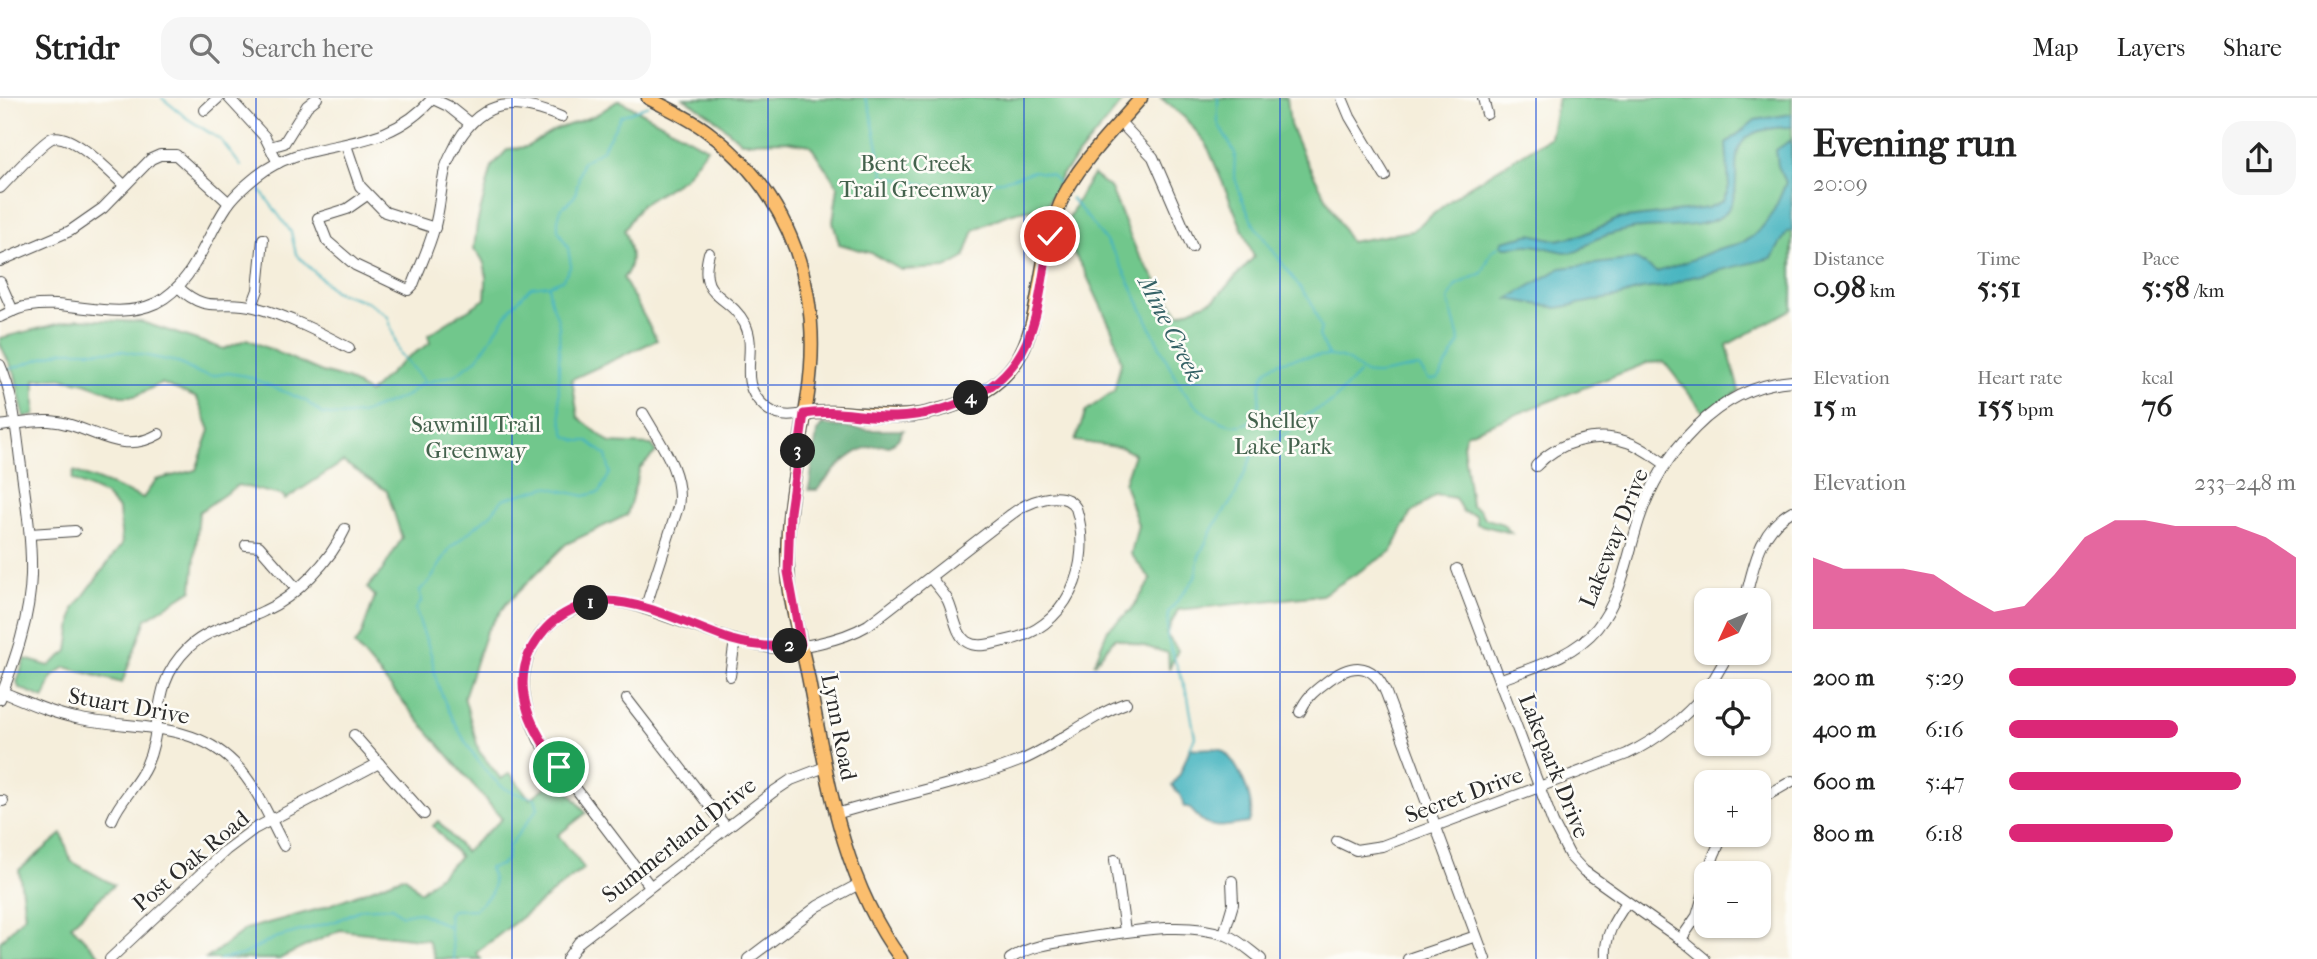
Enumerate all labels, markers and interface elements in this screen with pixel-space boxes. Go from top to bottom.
search box [161,17,651,80]
text: Stridr [35,29,119,68]
icon: search [185,29,223,67]
text: Search here [241,33,373,64]
text: Map [2033,34,2079,62]
text: Layers [2117,34,2185,62]
text: Share [2223,34,2282,62]
text: Evening run [1813,121,2016,166]
button: share [2222,121,2296,195]
park label: Bent Creek Trail Greenway [839,150,993,203]
text: 20:09 [1813,170,1868,197]
pin [1020,206,1080,266]
icon: check [1031,217,1069,255]
text: Distance [1813,248,1884,270]
text: Time [1977,248,2021,270]
text: Pace [2142,248,2180,270]
water label: Mine Creek [1131,270,1210,387]
text: 0.98 [1813,270,1866,305]
text: 5:51 [1977,270,2021,305]
text: 5:58 [2142,270,2190,305]
text: km [1866,280,1895,302]
text: /km [2190,280,2224,302]
text: Elevation [1813,367,1890,389]
text: Heart rate [1977,367,2062,389]
text: kcal [2142,367,2174,389]
pin: 4 [954,380,988,416]
text: 4 [965,386,976,408]
text: 15 [1813,389,1837,424]
text: 155 [1977,389,2014,424]
text: 76 [2142,389,2172,424]
text: m [1837,399,1856,421]
text: bpm [2014,399,2054,421]
park label: Shelley Lake Park [1234,407,1333,460]
park label: Sawmill Trail Greenway [411,411,542,464]
pin: 3 [780,434,816,468]
text: 3 [794,439,801,461]
street label: Lakeway Drive [1574,464,1654,612]
text: Elevation [1813,469,1906,496]
text: 233–248 m [2194,469,2296,496]
pin: 1 [574,586,608,620]
north arrow [1694,588,1771,665]
map controls [1694,588,1771,938]
text: 1 [587,591,594,613]
pin: 2 [772,628,808,664]
text: 2 [785,634,794,656]
text: 200 m [1813,664,1874,691]
text: 5:29 [1925,664,1964,691]
street label: Lynn Road [815,671,863,783]
button: locate [1694,679,1771,756]
street label: Stuart Drive [66,682,192,730]
street label: Lakepark Drive [1513,690,1595,842]
text: 400 m [1813,716,1876,743]
text: 6:16 [1925,716,1964,743]
pin [529,737,589,797]
icon: arrive [540,748,578,786]
street label: Secret Drive [1401,761,1527,829]
text: 600 m [1813,768,1875,795]
text: 5:47 [1925,768,1965,795]
button: + [1694,770,1771,847]
street label: Summerland Drive [597,772,761,908]
street label: Post Oak Road [127,804,255,917]
text: 800 m [1813,820,1874,847]
text: 6:18 [1925,820,1963,847]
button: − [1694,861,1771,938]

